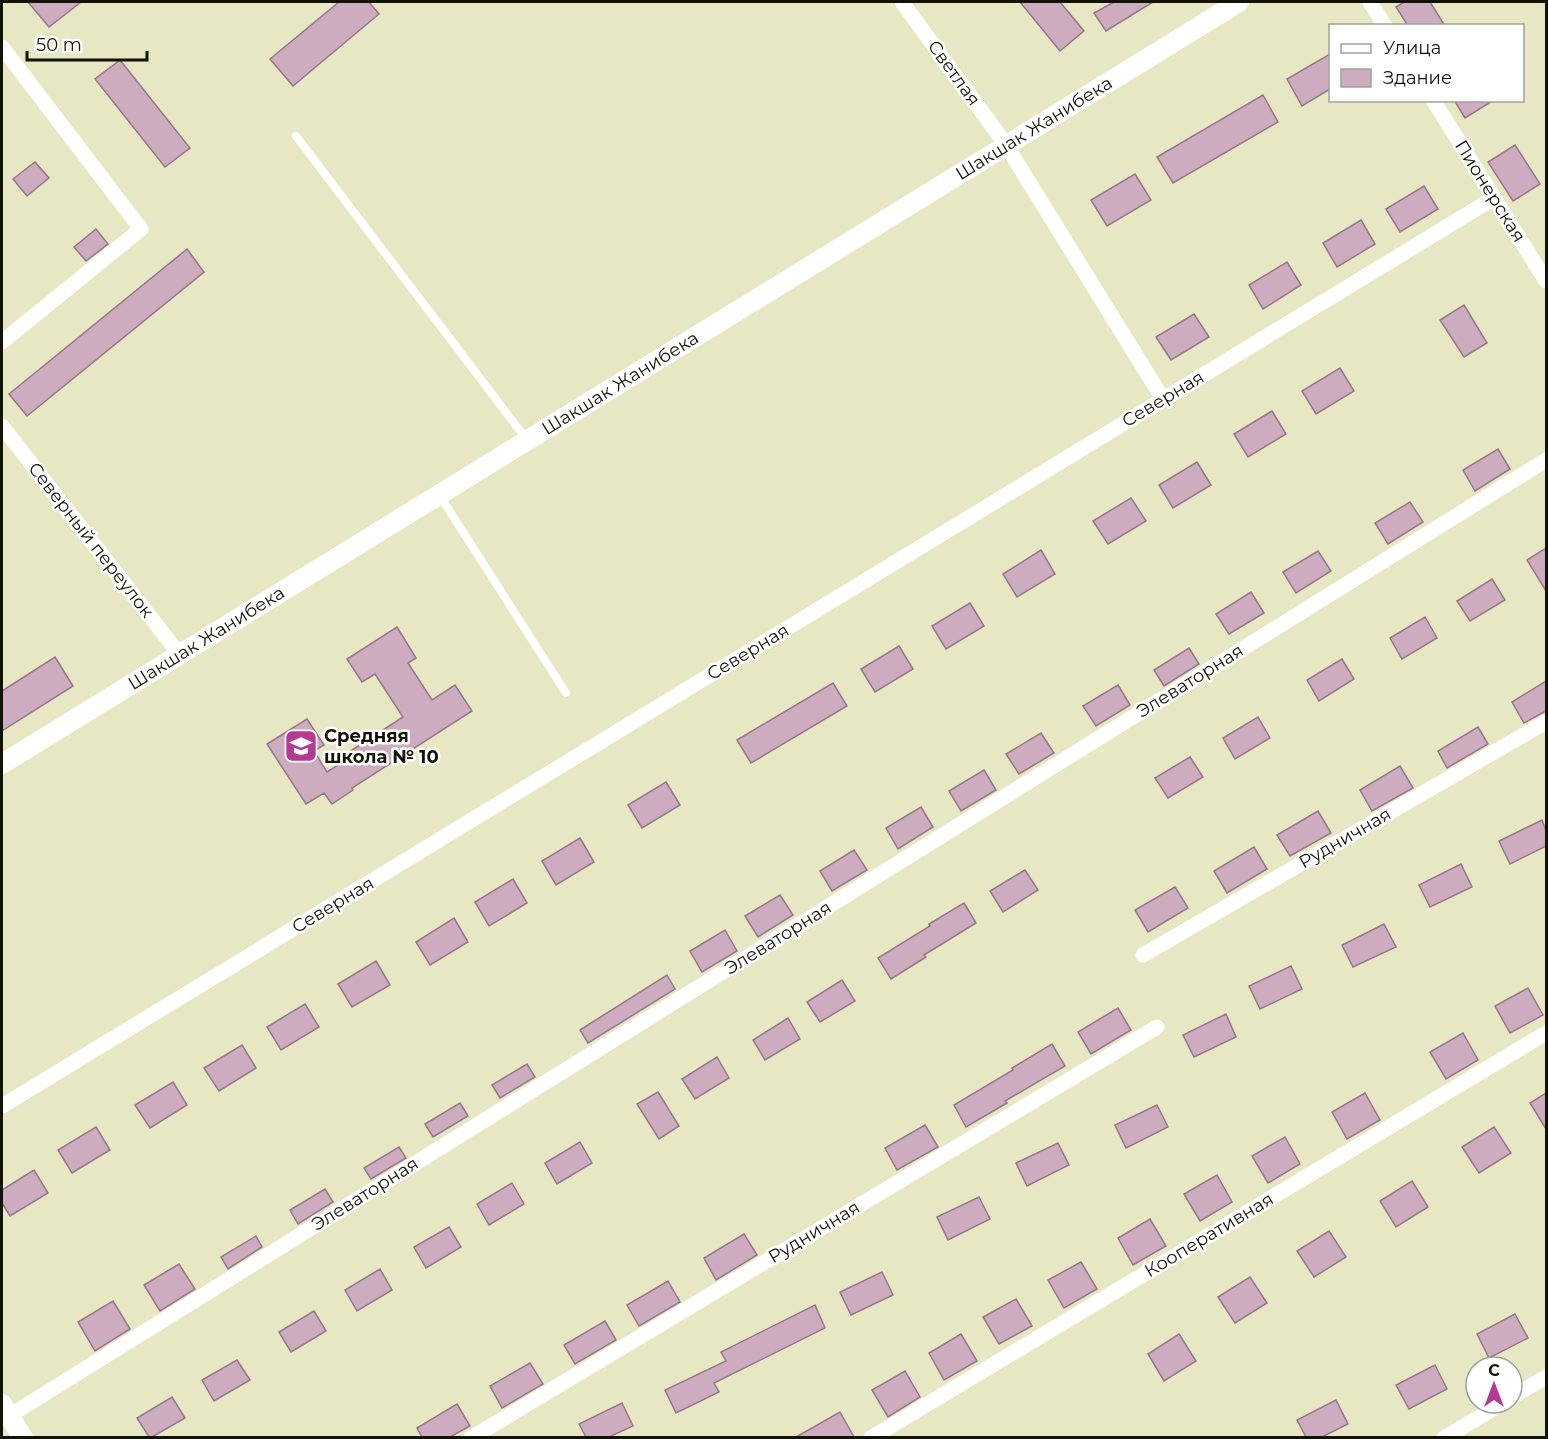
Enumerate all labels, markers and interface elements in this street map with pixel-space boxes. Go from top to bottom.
scale bar [27,24,147,62]
legend [1329,24,1524,102]
text: 50 m [36,34,82,56]
street label: Светлая [923,36,985,110]
text: Улица [1383,37,1441,59]
text: Здание [1383,67,1452,89]
street label: Шакшак Жанибека [952,72,1116,185]
street label: Пионерская [1450,136,1530,246]
street label: Шакшак Жанибека [538,327,702,440]
street label: Северная [1118,366,1208,432]
street label: Северный переулок [24,458,159,622]
street label: Шакшак Жанибека [124,582,289,695]
street label: Северная [703,619,793,685]
street label: Элеваторная [1133,639,1247,723]
place label: Средняя школа № 10 [324,725,439,768]
school or university icon: Средняя школа № 10 [283,728,319,764]
street label: Рудничная [1295,803,1395,873]
street label: Северная [288,872,378,938]
street label: Элеваторная [721,896,835,980]
street label: Элеваторная [308,1152,422,1236]
street label: Кооперативная [1141,1188,1277,1282]
street label: Рудничная [764,1196,864,1268]
north arrow [1464,1355,1524,1415]
text: С [1488,1361,1500,1380]

